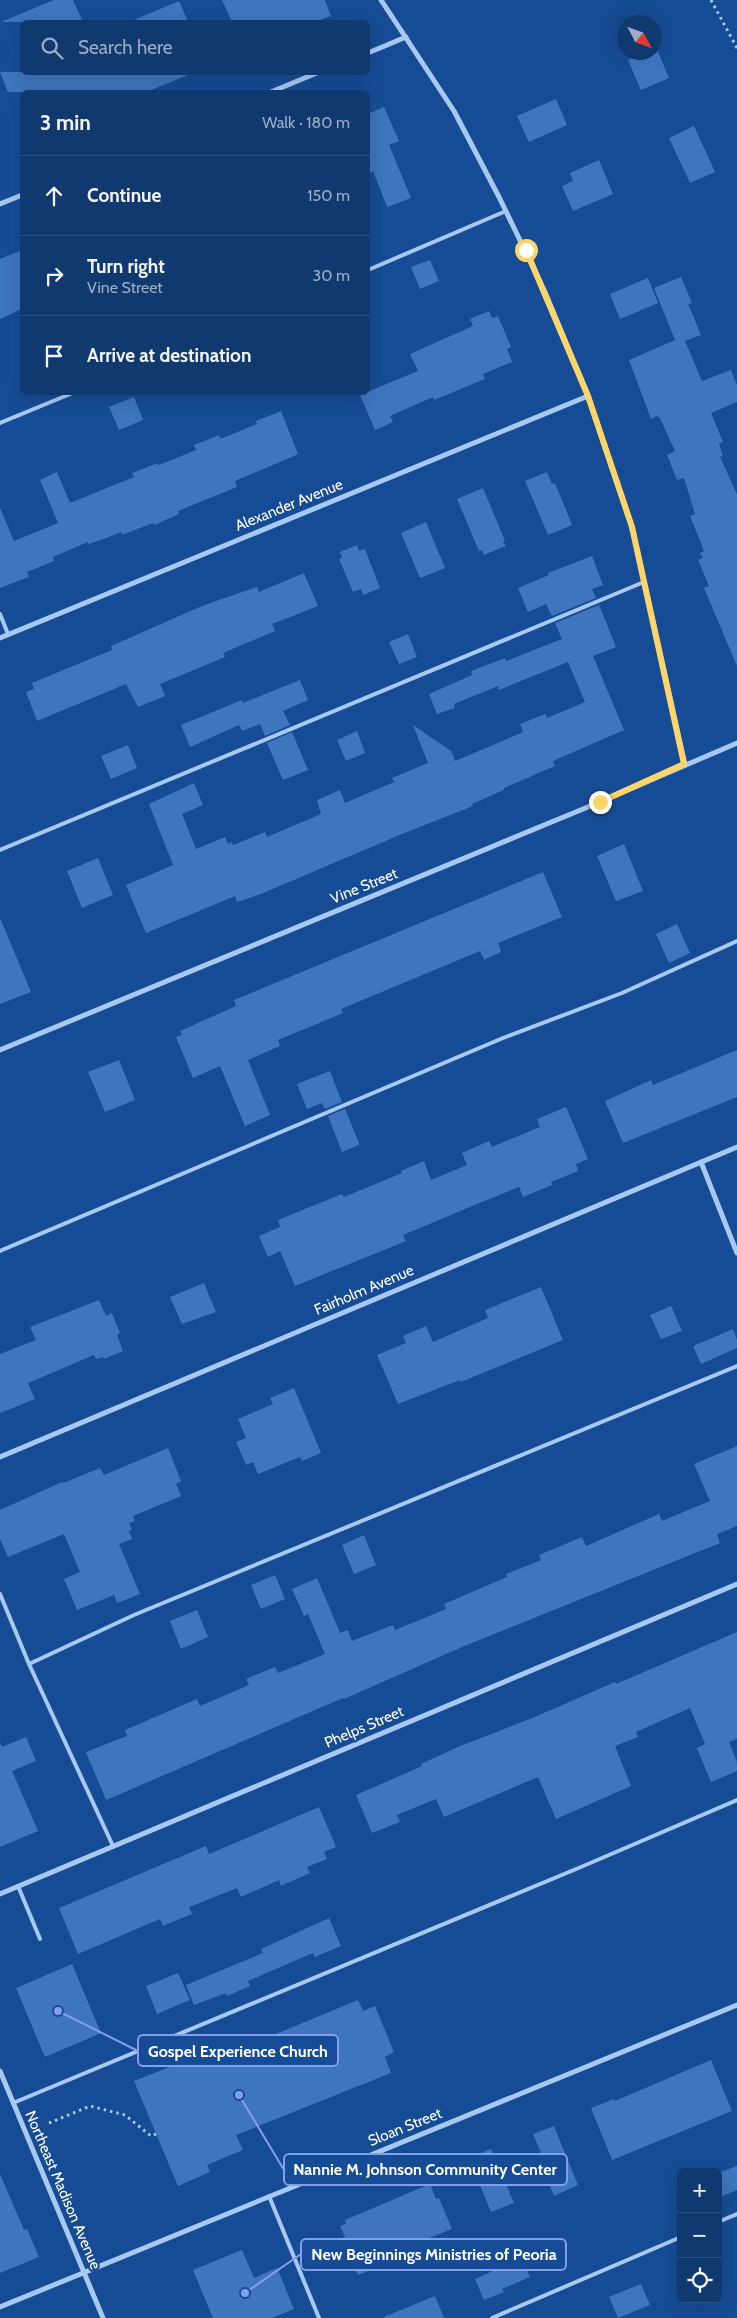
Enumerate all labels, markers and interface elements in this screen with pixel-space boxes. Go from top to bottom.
north arrow [617,15,662,60]
search box [20,20,370,75]
icon: search [38,34,66,62]
text: Search here [78,36,172,59]
text: 3 min [40,110,91,135]
text: Walk · 180 m [262,113,350,132]
icon: ahead [40,182,68,210]
text: Continue [87,184,161,207]
text: 150 m [307,186,350,205]
route start [515,239,538,262]
text: Turn right [87,255,165,278]
icon: right [40,262,68,290]
text: 30 m [313,266,350,285]
text: Vine Street [87,278,163,297]
icon: arrive [40,342,68,370]
text: Arrive at destination [87,344,251,367]
street label: Alexander Avenue [233,475,346,535]
route end [589,791,612,814]
street label: Vine Street [328,864,400,908]
street label: Fairholm Avenue [312,1261,417,1319]
street label: Phelps Street [322,1702,406,1752]
callout: Gospel Experience Church [138,2035,338,2066]
text: Gospel Experience Church [148,2042,328,2061]
street label: Sloan Street [366,2104,444,2150]
street label: Northeast Madison Avenue [21,2108,105,2272]
callout: Nannie M. Johnson Community Center [284,2154,567,2185]
text: Nannie M. Johnson Community Center [293,2160,557,2179]
map controls [677,2168,722,2303]
button: + [677,2168,722,2213]
button: − [677,2213,722,2258]
callout: New Beginnings Ministries of Peoria [301,2239,566,2270]
text: New Beginnings Ministries of Peoria [311,2245,557,2264]
button: locate [677,2258,722,2303]

